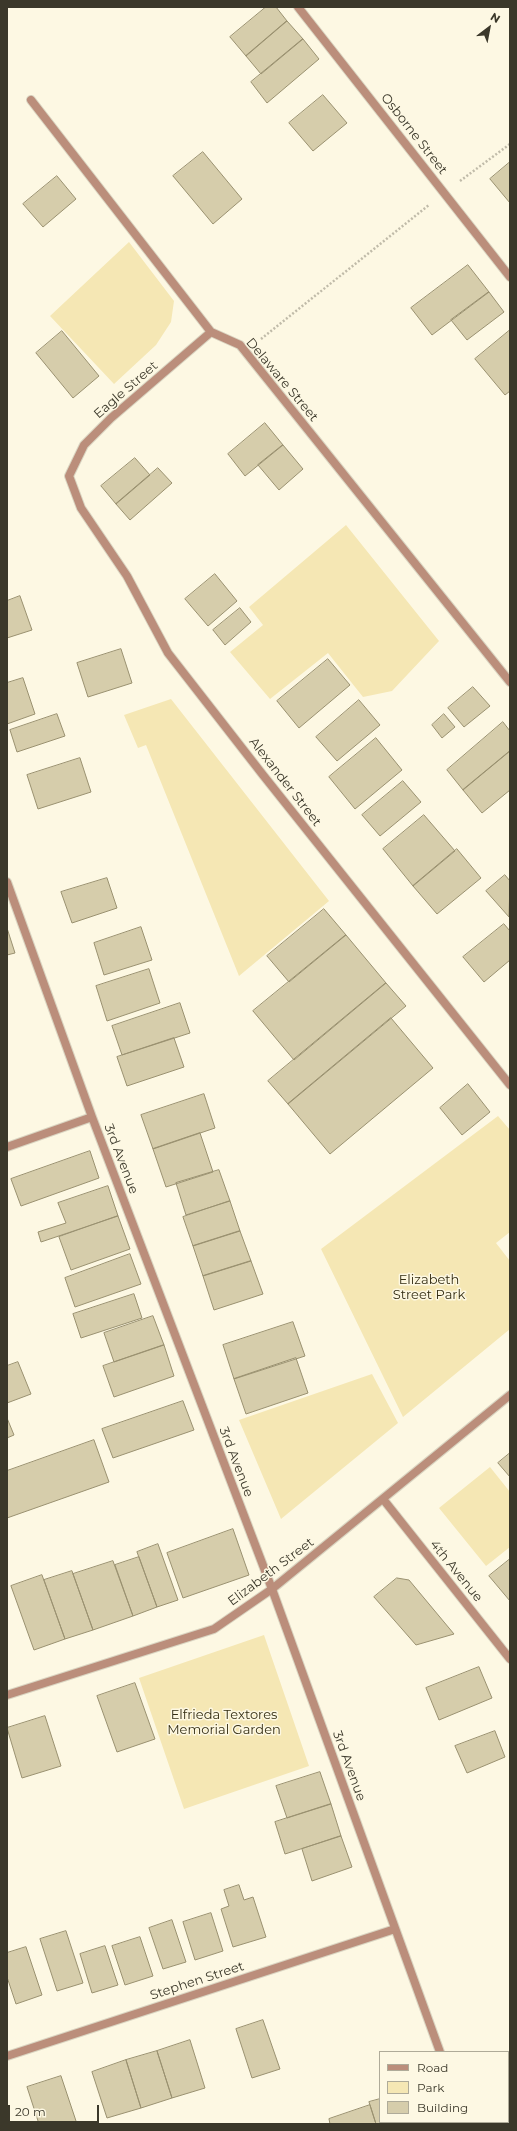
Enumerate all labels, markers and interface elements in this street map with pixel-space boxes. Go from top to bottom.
north arrow [469,8,509,48]
text: N [488,10,503,26]
street label: Osborne Street [377,90,451,178]
street label: Delaware Street [243,335,321,425]
street label: Eagle Street [91,358,161,422]
street label: Alexander Street [246,735,324,829]
street label: 3rd Avenue [101,1122,141,1196]
park label: Elizabeth Street Park [393,1272,465,1303]
street label: 3rd Avenue [216,1425,256,1499]
street label: Elizabeth Street [225,1535,317,1609]
street label: 4th Avenue [426,1537,486,1605]
park label: Elfrieda Textores Memorial Garden [167,1707,281,1738]
street label: 3rd Avenue [329,1729,369,1803]
street label: Stephen Street [148,1958,246,2004]
legend [379,2051,509,2123]
text: Road [417,2060,448,2075]
text: Park [417,2080,444,2095]
scale bar [10,2097,101,2123]
text: Building [417,2100,468,2115]
text: 20 m [15,2104,46,2119]

